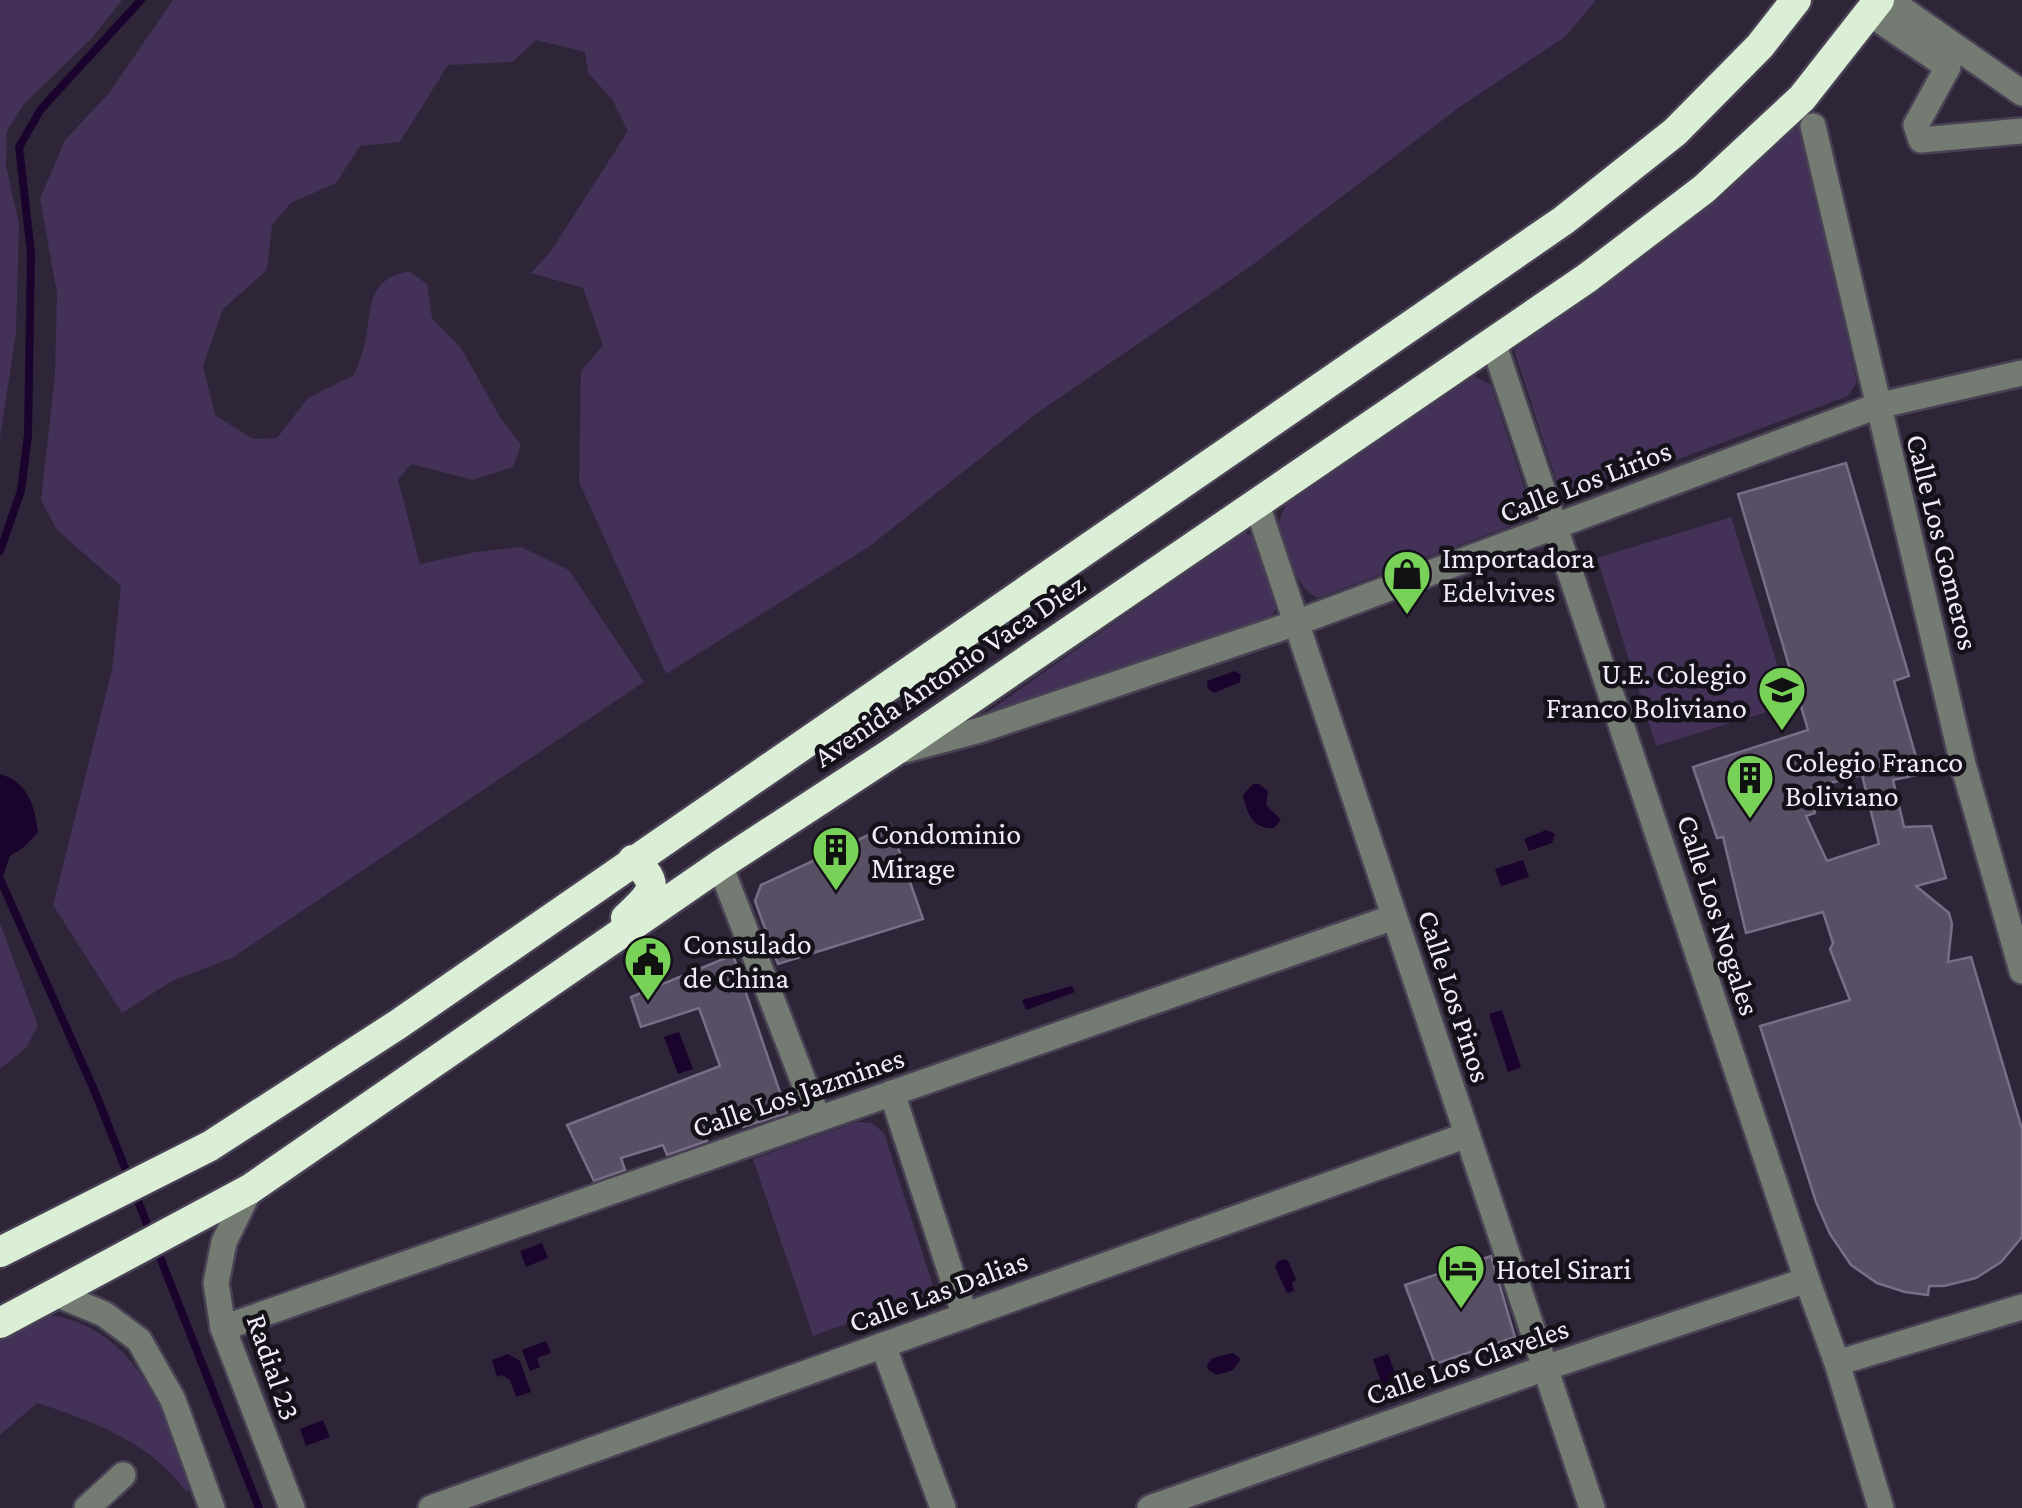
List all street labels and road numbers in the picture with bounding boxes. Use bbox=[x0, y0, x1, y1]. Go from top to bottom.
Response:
street label: Calle Los Gomeros bbox=[1900, 431, 1986, 653]
street label: Calle Los Lirios bbox=[1494, 433, 1676, 529]
street label: Avenida Antonio Vaca Diez bbox=[807, 567, 1091, 773]
street label: Calle Los Nogales bbox=[1670, 811, 1767, 1020]
street label: Calle Los Pinos bbox=[1412, 906, 1498, 1086]
street label: Calle Los Jazmines bbox=[688, 1040, 908, 1144]
street label: Calle Las Dalias bbox=[844, 1243, 1032, 1339]
street label: Radial 23 bbox=[241, 1310, 307, 1424]
street label: Calle Los Claveles bbox=[1361, 1311, 1573, 1411]

